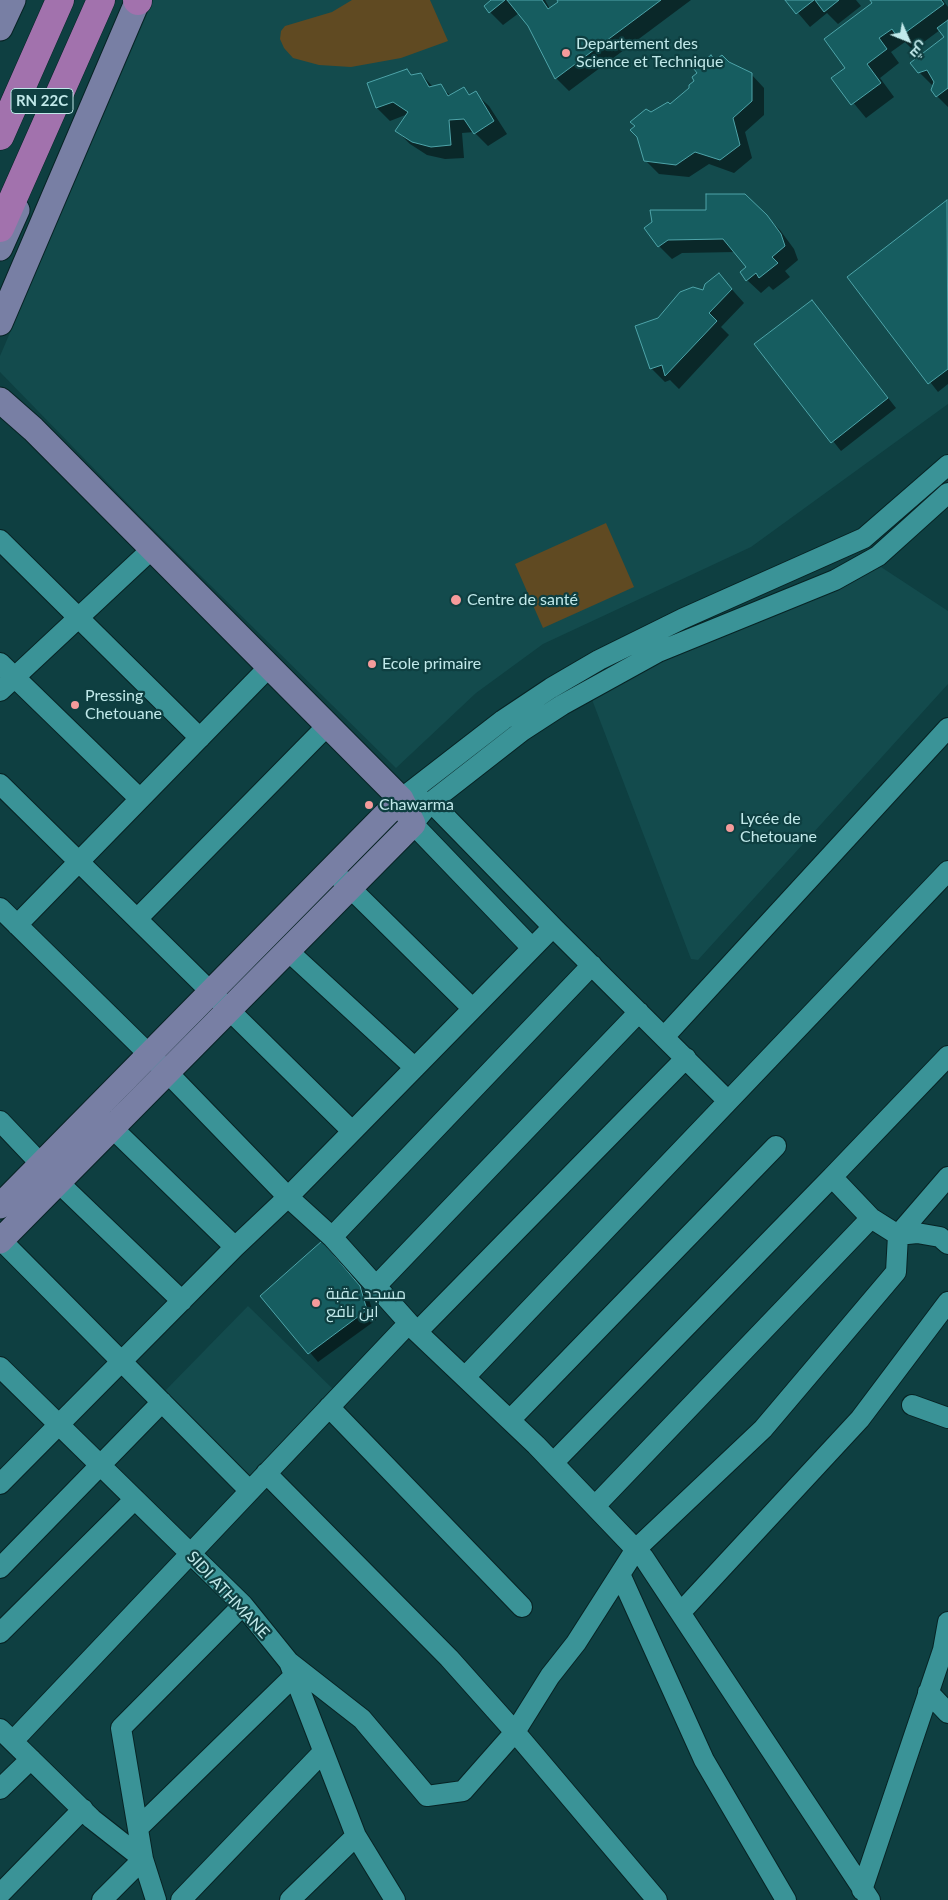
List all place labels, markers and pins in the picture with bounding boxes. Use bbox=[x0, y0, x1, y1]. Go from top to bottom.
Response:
place label: Departement des Science et Technique bbox=[576, 34, 723, 72]
marker: Departement des Science et Technique bbox=[560, 47, 572, 59]
place label: Centre de santé bbox=[467, 590, 578, 610]
marker: Centre de santé bbox=[449, 593, 463, 607]
place label: Ecole primaire bbox=[382, 654, 481, 674]
marker: Ecole primaire bbox=[366, 658, 378, 670]
place label: Pressing Chetouane bbox=[85, 686, 162, 724]
marker: Pressing Chetouane bbox=[69, 699, 81, 711]
place label: Chawarma bbox=[379, 795, 454, 815]
marker: Chawarma bbox=[363, 799, 375, 811]
place label: Lycée de Chetouane bbox=[740, 809, 817, 847]
marker: Lycée de Chetouane bbox=[724, 822, 736, 834]
place label: مسجد عقبة ابن نافع bbox=[326, 1284, 406, 1322]
marker: مسجد عقبة ابن نافع bbox=[310, 1297, 322, 1309]

